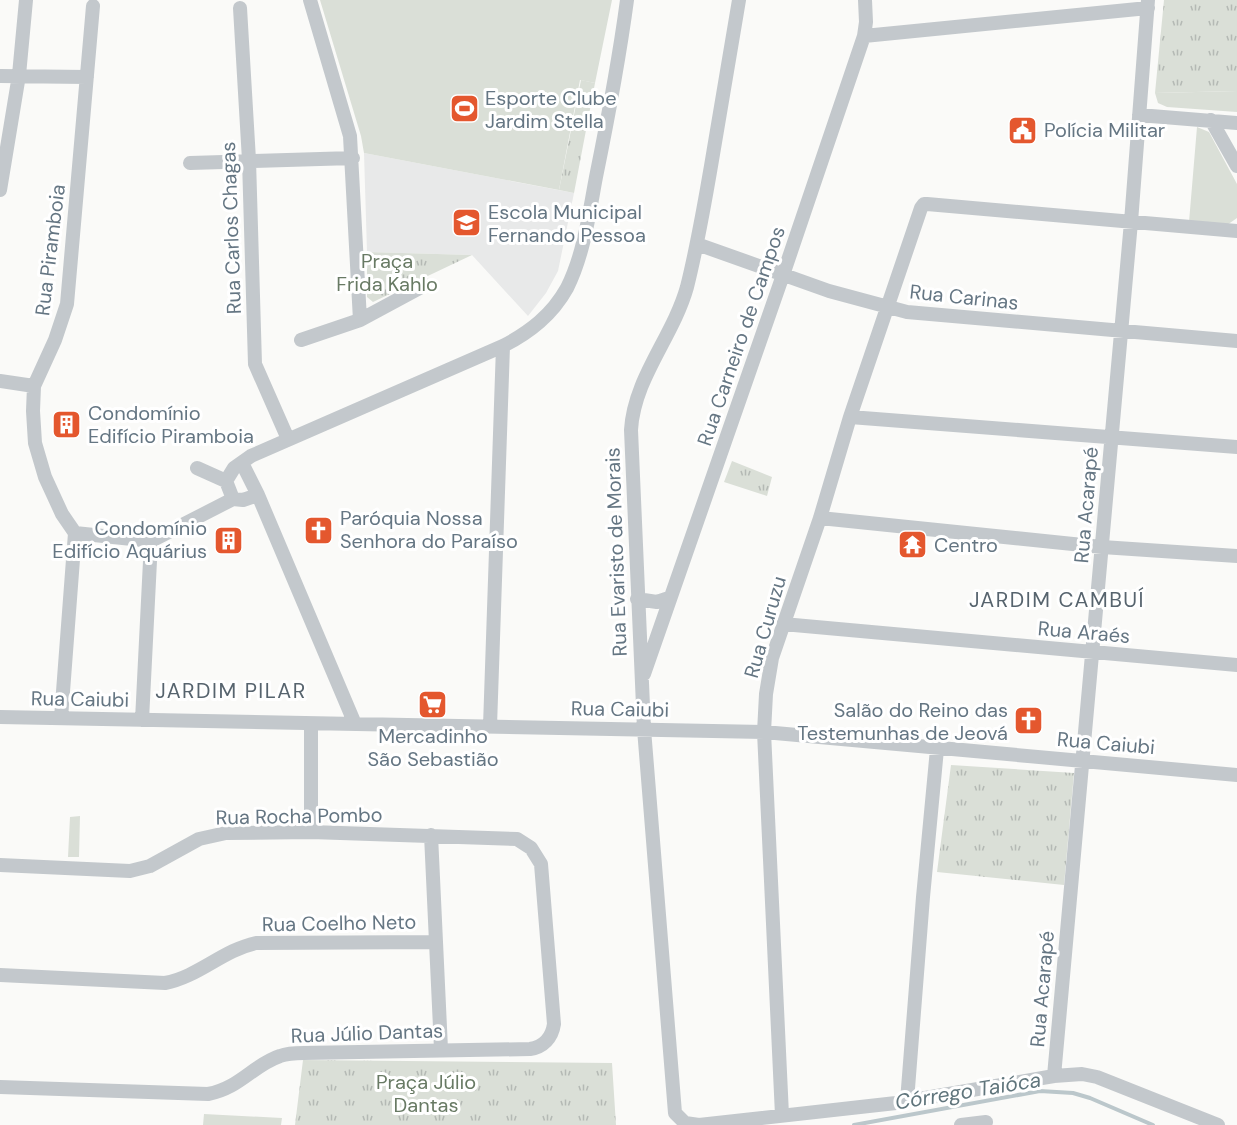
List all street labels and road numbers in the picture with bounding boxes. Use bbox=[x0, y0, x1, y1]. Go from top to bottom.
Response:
street label: Rua Carlos Chagas bbox=[215, 141, 247, 315]
street label: Rua Piramboia bbox=[29, 183, 71, 317]
street label: Rua Carneiro de Campos bbox=[691, 223, 791, 449]
street label: Rua Carinas bbox=[908, 278, 1020, 316]
street label: Rua Acarapé bbox=[1068, 446, 1104, 564]
street label: Rua Evaristo de Morais bbox=[599, 447, 633, 657]
street label: Rua Curuzu bbox=[738, 573, 792, 681]
street label: Rua Araés bbox=[1037, 615, 1131, 649]
street label: Rua Caiubi bbox=[31, 685, 129, 713]
street label: Rua Caiubi bbox=[571, 695, 669, 723]
street label: Rua Caiubi bbox=[1056, 726, 1156, 760]
street label: Rua Rocha Pombo bbox=[215, 802, 383, 830]
street label: Rua Coelho Neto bbox=[262, 909, 416, 937]
street label: Rua Acarapé bbox=[1024, 930, 1060, 1048]
street label: Rua Júlio Dantas bbox=[290, 1017, 444, 1049]

